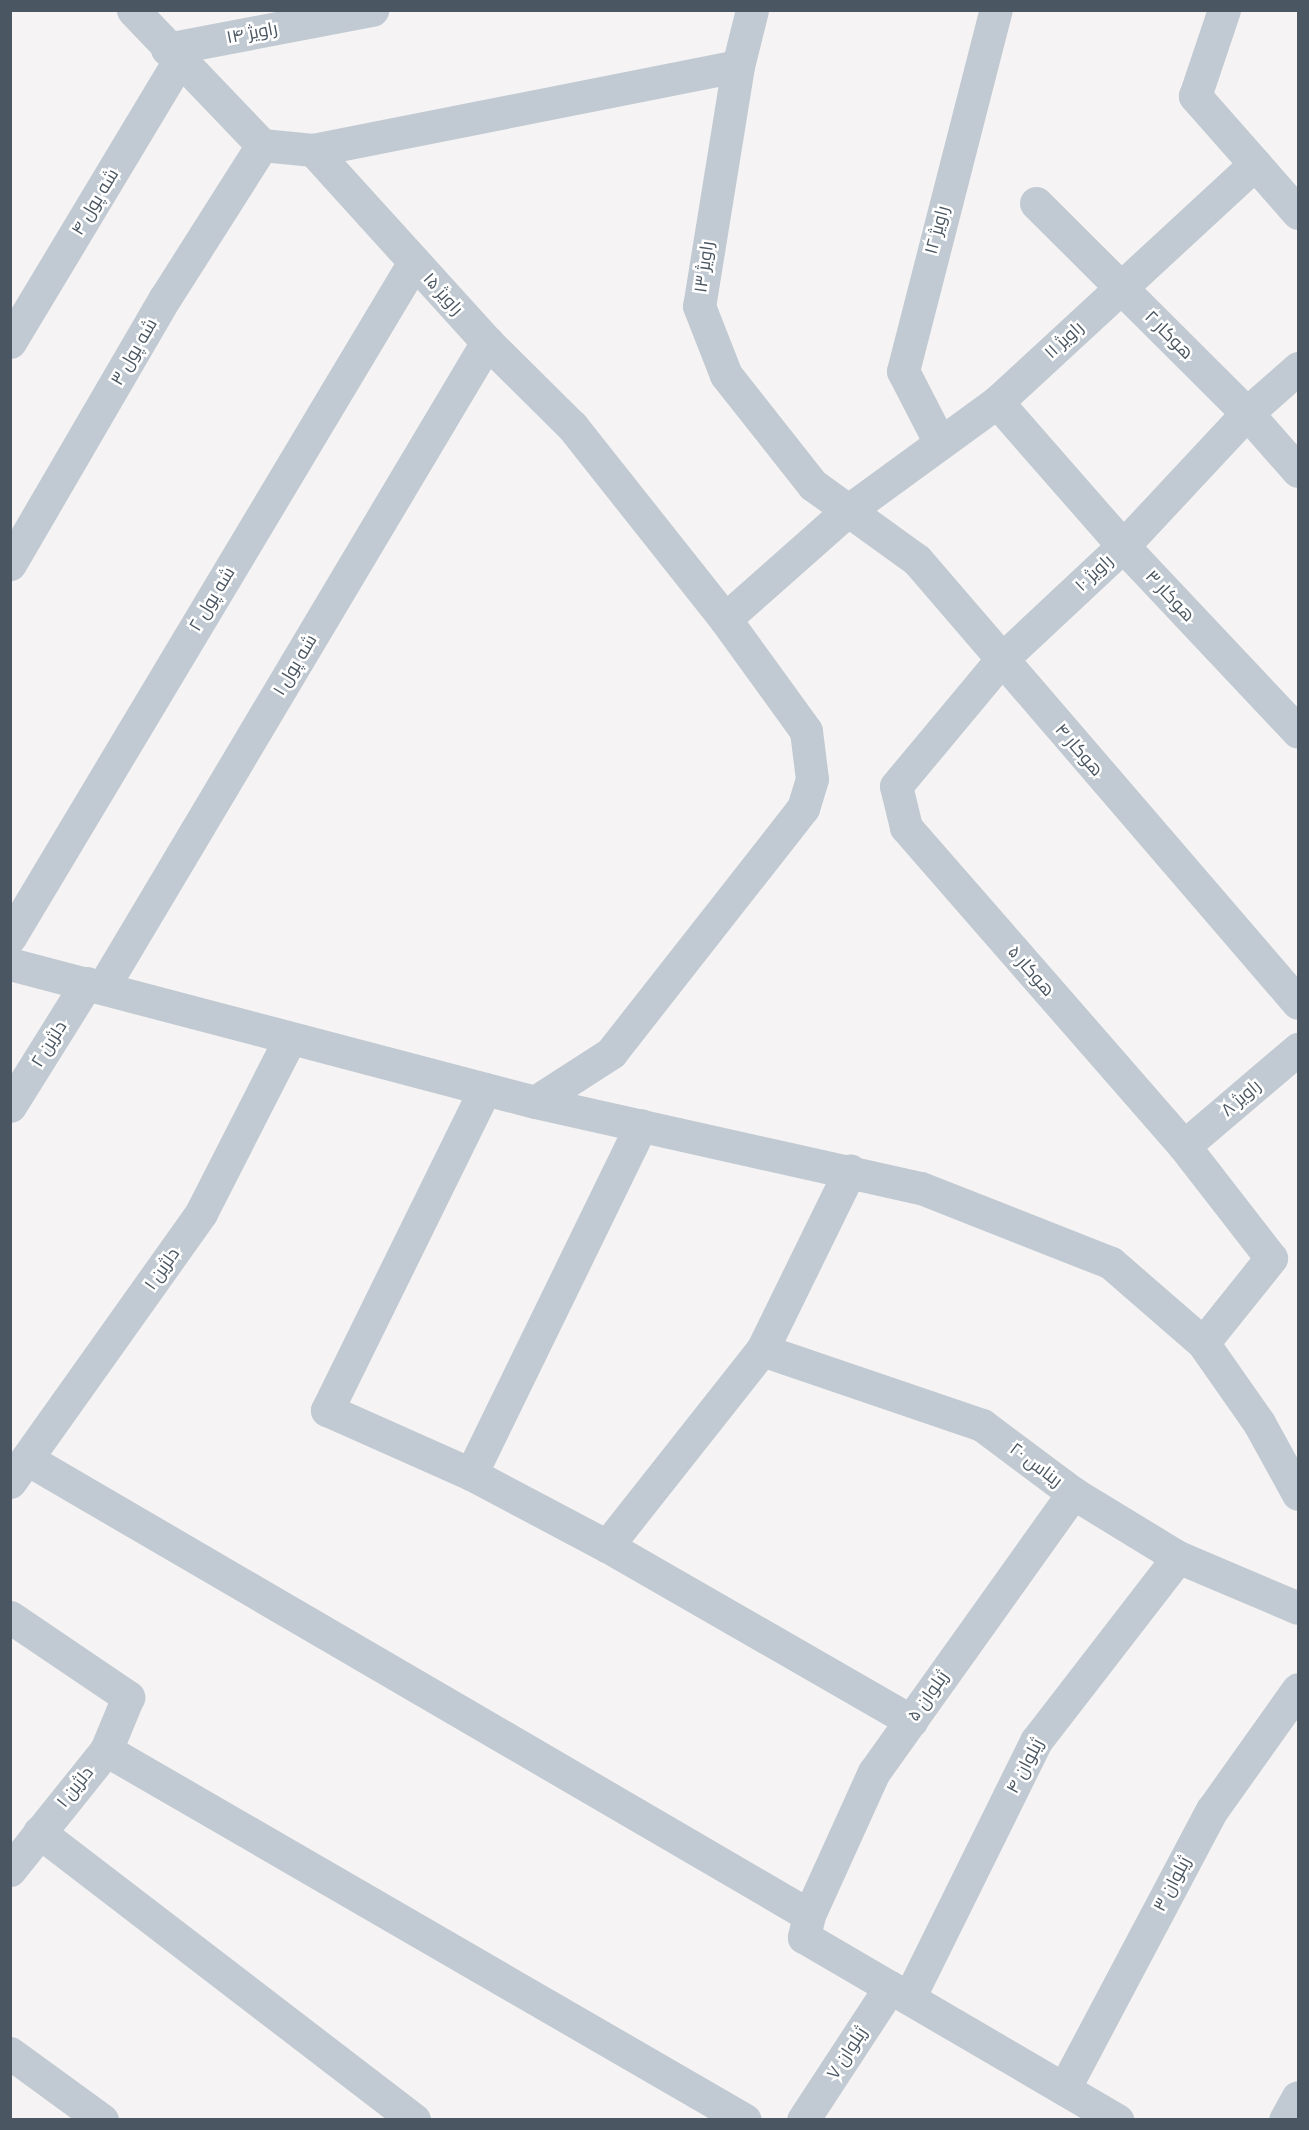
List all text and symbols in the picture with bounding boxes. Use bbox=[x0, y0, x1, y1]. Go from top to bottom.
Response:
street label: راویژ ۱۴ bbox=[225, 17, 279, 49]
street label: شه پول ۴ bbox=[67, 165, 123, 239]
street label: راویژ ۱۲ bbox=[920, 203, 954, 257]
street label: راویژ ۱۳ bbox=[690, 240, 718, 294]
street label: راویژ ۱۵ bbox=[418, 268, 468, 320]
street label: هوکار ۲ bbox=[1140, 306, 1198, 364]
street label: شه پول ۳ bbox=[106, 315, 162, 389]
street label: راویژ ۱۱ bbox=[1040, 317, 1088, 363]
street label: راویژ ۱۰ bbox=[1070, 550, 1118, 596]
street label: شه پول ۲ bbox=[184, 563, 240, 635]
street label: هوکار ۳ bbox=[1141, 566, 1199, 626]
street label: شه پول ۱ bbox=[268, 631, 322, 699]
street label: هوکار ۴ bbox=[1050, 719, 1108, 781]
street label: هوکار ۵ bbox=[1003, 941, 1059, 1001]
street label: دلژین ۲ bbox=[26, 1017, 72, 1071]
street label: راویژ ۸ bbox=[1217, 1075, 1265, 1121]
street label: دلژین ۱ bbox=[140, 1244, 184, 1294]
street label: ریناس ۲۰ bbox=[1005, 1438, 1067, 1492]
street label: ژیلوان ۵ bbox=[903, 1667, 953, 1725]
street label: ژیلوان ۴ bbox=[1002, 1735, 1048, 1797]
street label: دلژین ۱ bbox=[52, 1762, 98, 1812]
street label: ژیلوان ۳ bbox=[1149, 1853, 1195, 1915]
street label: ژیلوان ۷ bbox=[822, 2023, 872, 2083]

